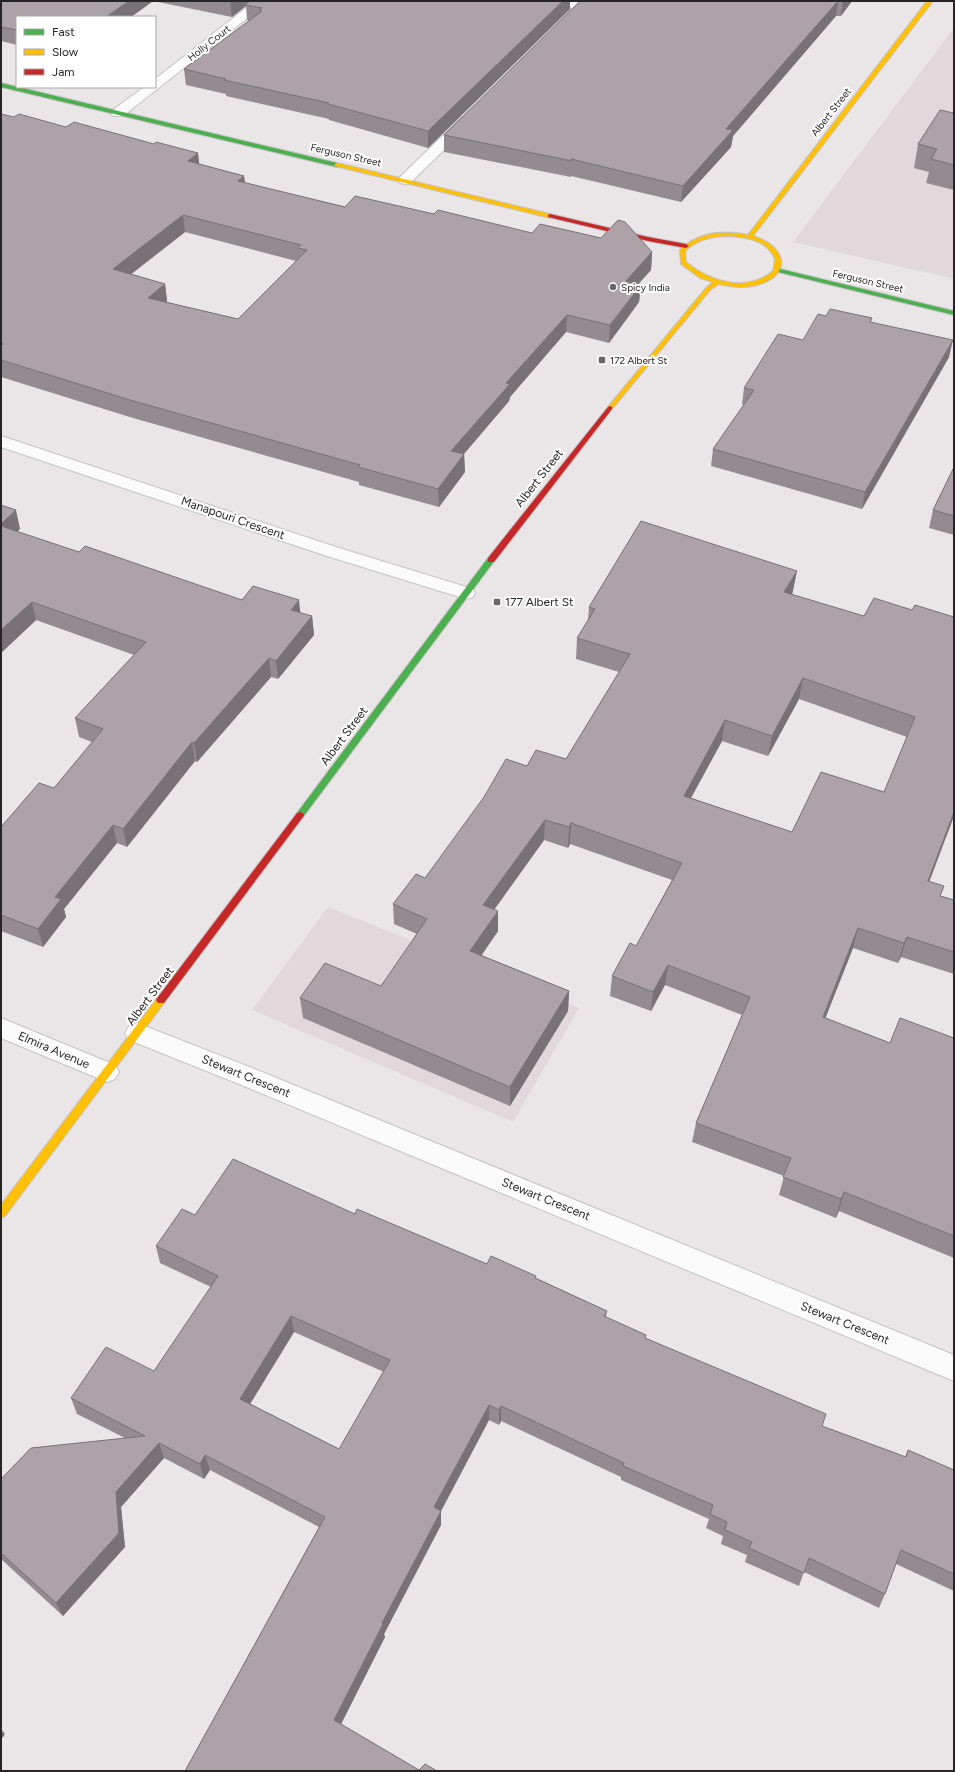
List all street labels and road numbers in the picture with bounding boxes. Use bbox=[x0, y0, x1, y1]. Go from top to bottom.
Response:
street label: Holly Court bbox=[185, 22, 233, 64]
street label: Albert Street bbox=[808, 85, 854, 139]
street label: Ferguson Street bbox=[309, 141, 383, 170]
street label: Ferguson Street bbox=[831, 267, 905, 296]
street label: Albert Street bbox=[512, 446, 566, 510]
street label: Manapouri Crescent bbox=[179, 494, 287, 542]
street label: Albert Street bbox=[317, 704, 371, 768]
street label: Albert Street bbox=[123, 964, 177, 1028]
street label: Elmira Avenue bbox=[16, 1029, 92, 1072]
street label: Stewart Crescent bbox=[200, 1052, 293, 1100]
street label: Stewart Crescent bbox=[500, 1175, 593, 1223]
street label: Stewart Crescent bbox=[799, 1299, 892, 1347]

